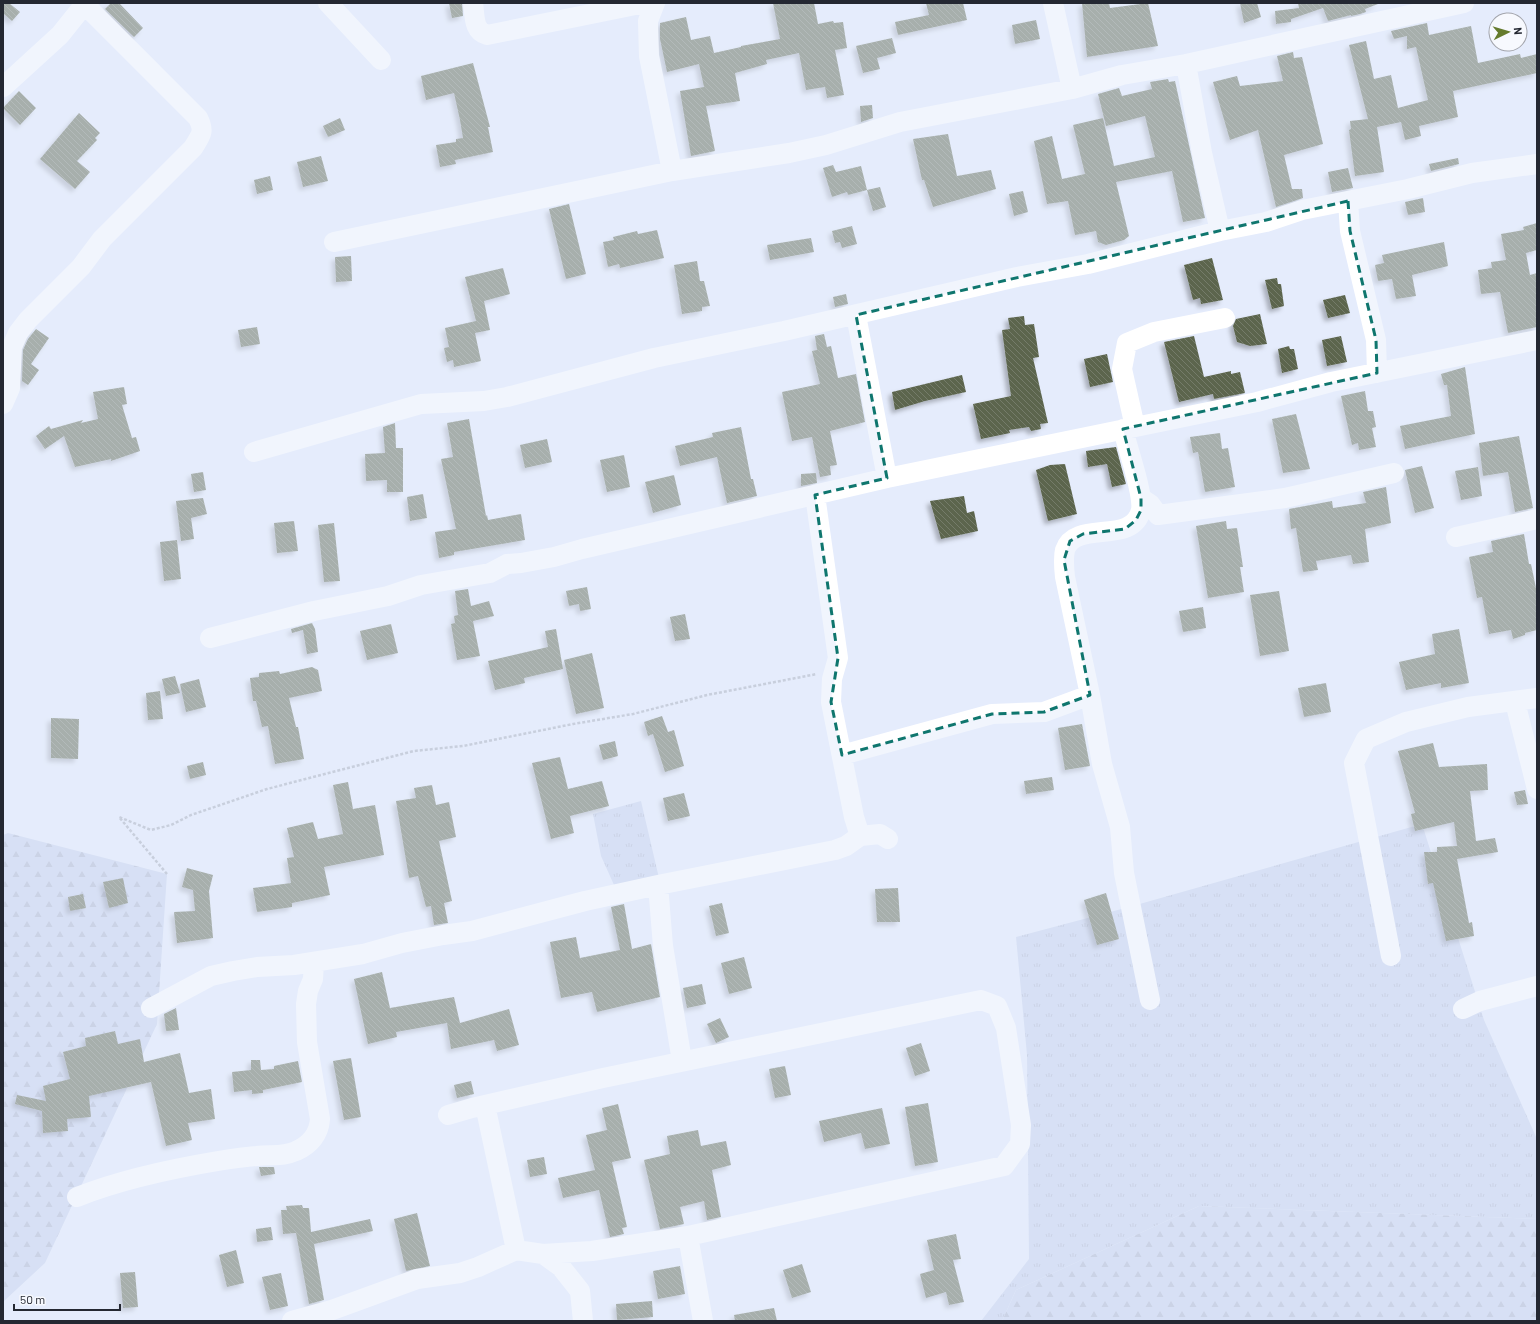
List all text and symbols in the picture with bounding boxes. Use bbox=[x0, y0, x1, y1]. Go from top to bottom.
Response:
north arrow bbox=[1488, 12, 1528, 52]
text: N bbox=[1512, 27, 1525, 35]
scale bar bbox=[14, 1286, 120, 1312]
text: 50 m bbox=[20, 1292, 45, 1306]

